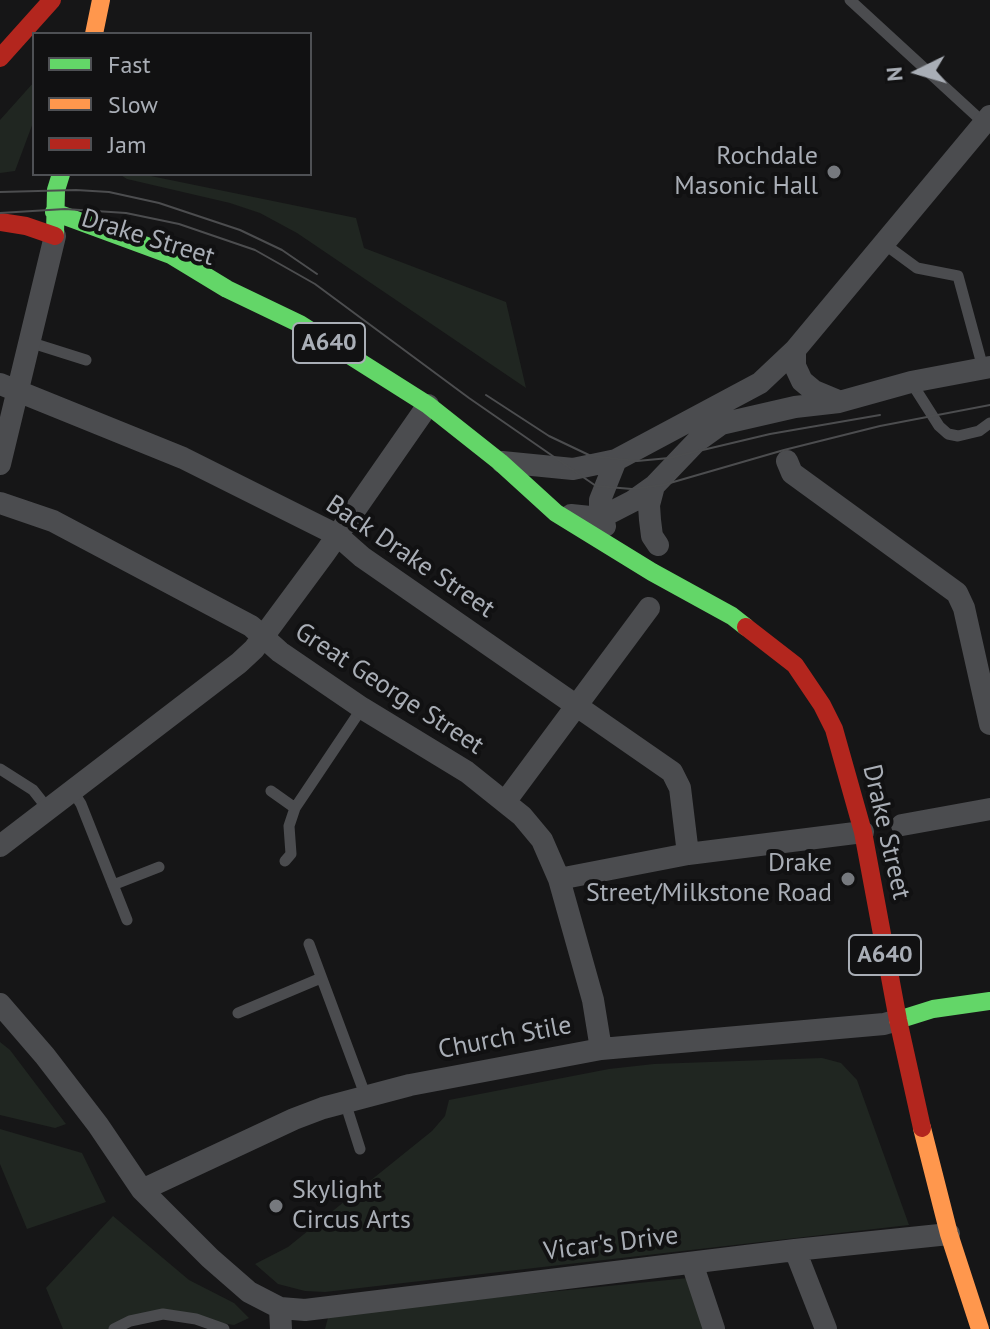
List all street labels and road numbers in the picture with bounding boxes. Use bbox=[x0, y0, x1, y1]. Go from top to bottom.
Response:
street label: Drake Street bbox=[78, 203, 218, 273]
road number: A640 bbox=[293, 323, 365, 363]
street label: Back Drake Street bbox=[320, 489, 500, 625]
street label: Great George Street bbox=[289, 616, 489, 762]
street label: Drake Street bbox=[855, 762, 917, 902]
road number: A640 bbox=[849, 935, 921, 975]
street label: Church Stile bbox=[436, 1010, 574, 1066]
street label: Vicar's Drive bbox=[542, 1220, 680, 1268]

